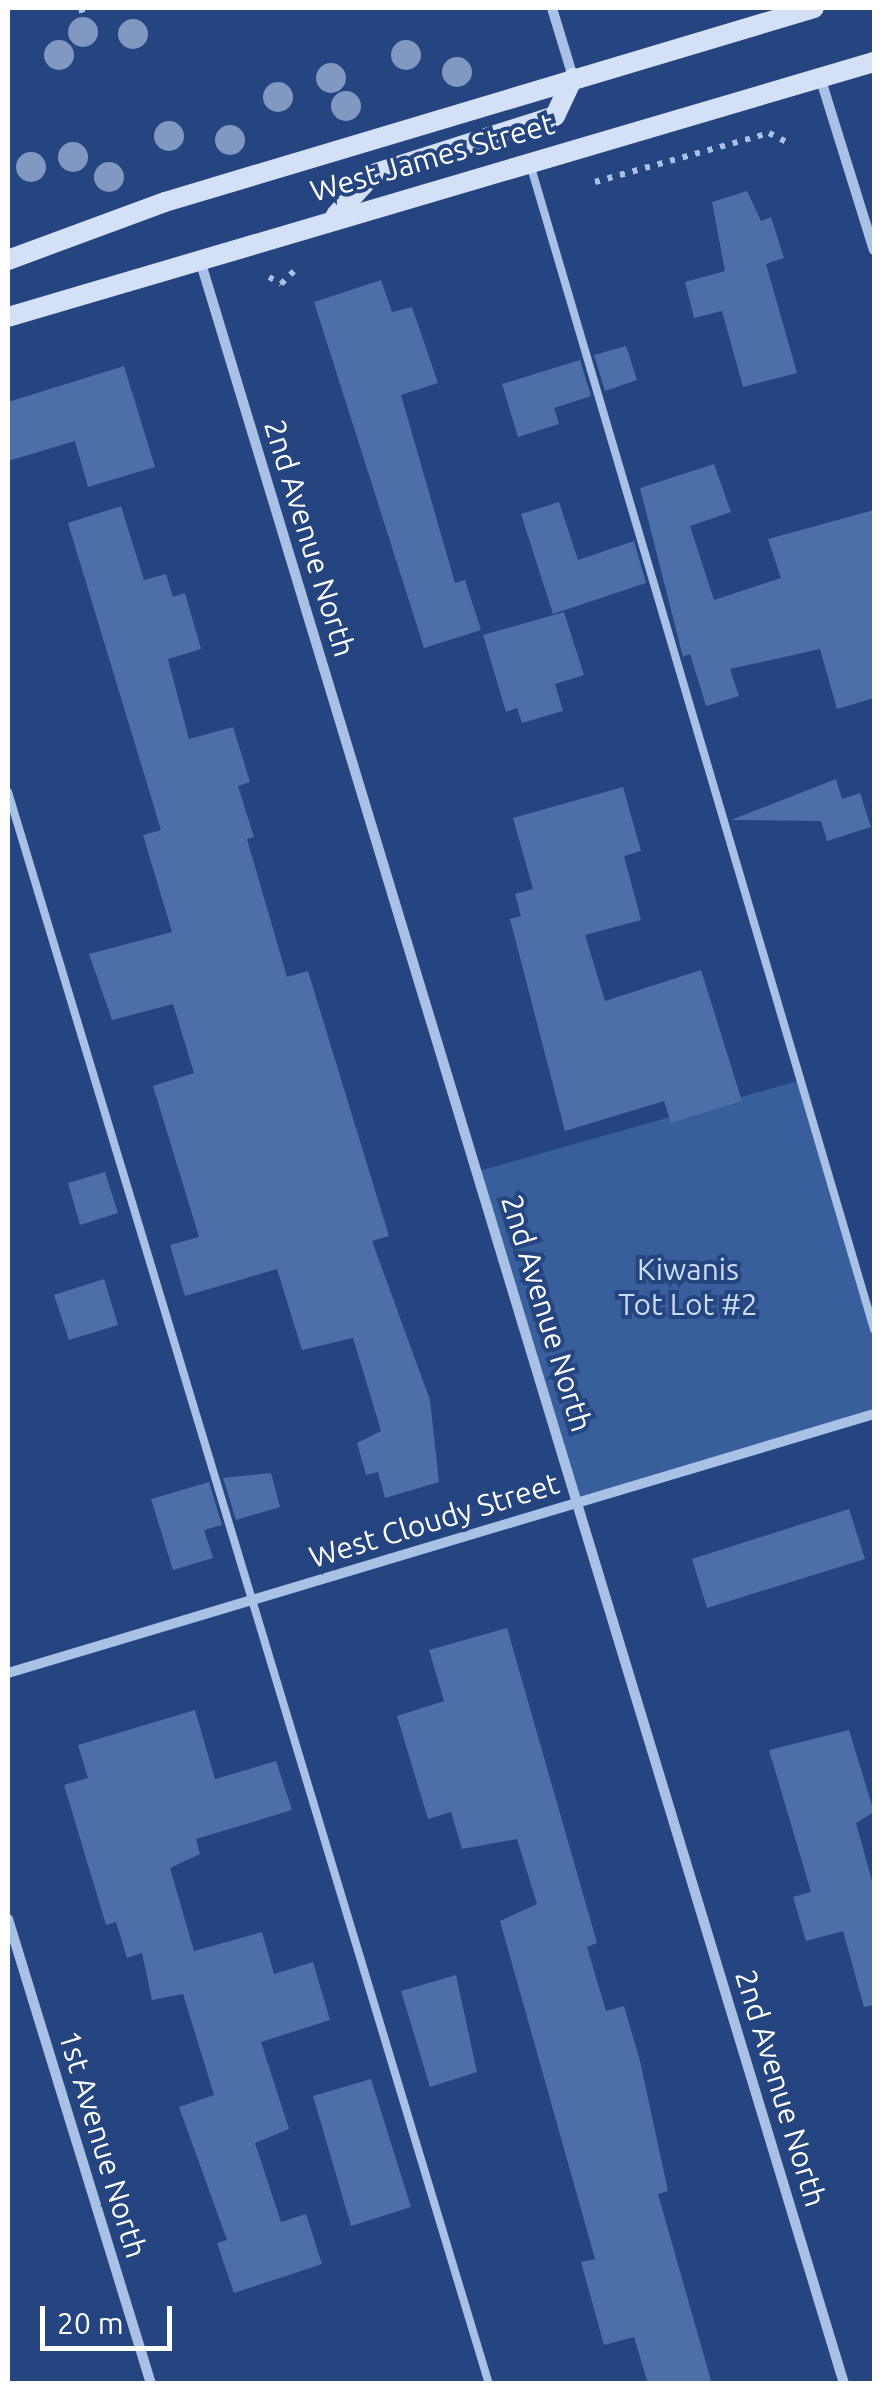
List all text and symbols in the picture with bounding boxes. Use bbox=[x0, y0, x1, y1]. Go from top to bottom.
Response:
street label: West James Street bbox=[306, 105, 558, 209]
street label: 2nd Avenue North bbox=[257, 415, 363, 661]
street label: 2nd Avenue North bbox=[494, 1190, 600, 1436]
park label: Kiwanis Tot Lot #2 bbox=[618, 1251, 758, 1322]
street label: West Cloudy Street bbox=[305, 1465, 563, 1575]
street label: 2nd Avenue North bbox=[728, 1965, 834, 2211]
street label: 1st Avenue North bbox=[51, 2026, 155, 2262]
scale bar bbox=[45, 2286, 178, 2348]
text: 20 m bbox=[57, 2306, 124, 2340]

